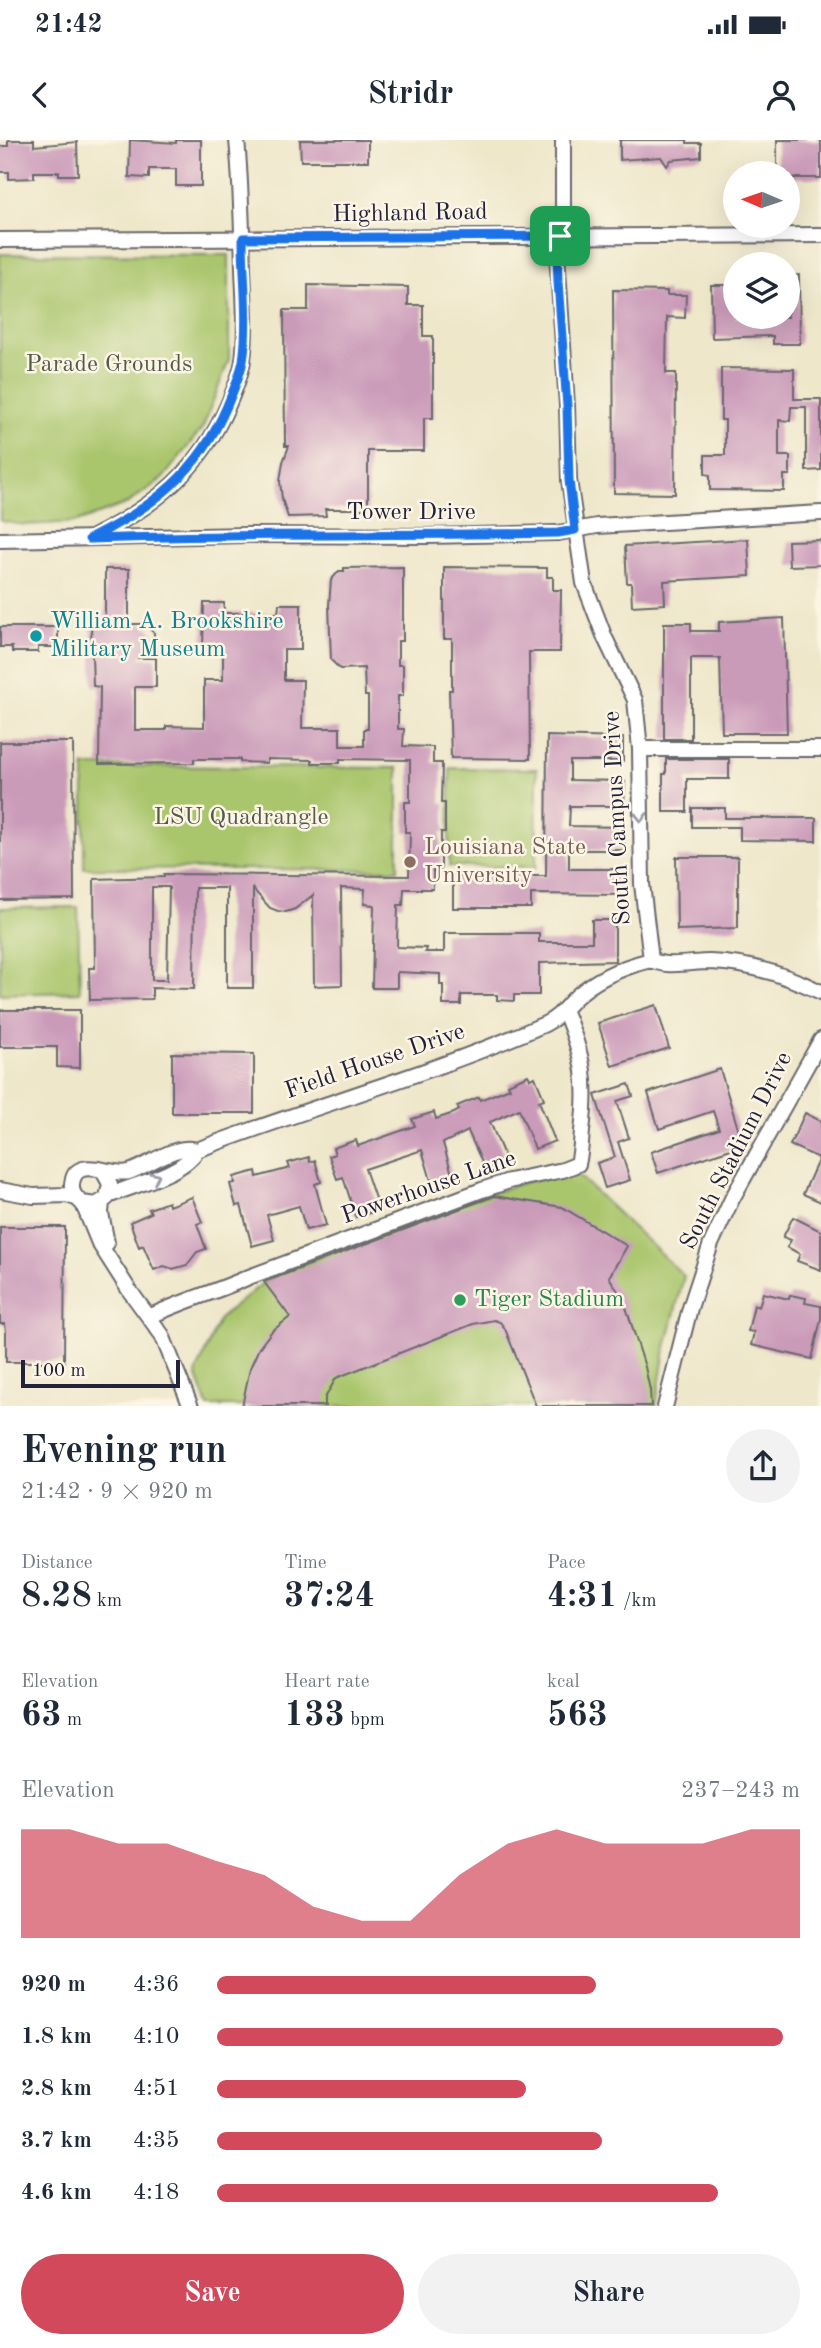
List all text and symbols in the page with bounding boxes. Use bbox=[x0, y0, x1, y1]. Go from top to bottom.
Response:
text: 21:42 bbox=[35, 12, 103, 38]
icon: back bbox=[21, 76, 59, 114]
icon: person bbox=[762, 76, 800, 114]
text: Stridr bbox=[368, 79, 453, 111]
north arrow bbox=[723, 161, 800, 238]
map controls bbox=[723, 161, 800, 329]
street label: Highland Road bbox=[332, 201, 488, 227]
pin bbox=[530, 206, 590, 266]
icon: arrive bbox=[541, 217, 579, 255]
button: layers bbox=[723, 252, 800, 329]
park label: Parade Grounds bbox=[26, 353, 192, 377]
street label: Tower Drive bbox=[346, 501, 476, 525]
place label: William A. Brookshire Military Museum bbox=[50, 610, 283, 662]
marker: William A. Brookshire Military Museum bbox=[28, 628, 44, 644]
street label: South Campus Drive bbox=[600, 710, 636, 926]
park label: LSU Quadrangle bbox=[154, 806, 328, 830]
one-way arrow bbox=[634, 812, 649, 823]
place label: Louisiana State University bbox=[424, 836, 586, 888]
marker: Louisiana State University bbox=[402, 854, 418, 870]
street label: Field House Drive bbox=[282, 1020, 468, 1104]
street label: South Stadium Drive bbox=[677, 1048, 797, 1254]
street label: Powerhouse Lane bbox=[339, 1147, 519, 1229]
one-way arrow bbox=[148, 1171, 160, 1185]
place label: Tiger Stadium bbox=[474, 1288, 624, 1312]
marker: Tiger Stadium bbox=[452, 1292, 468, 1308]
scale bar bbox=[21, 1358, 180, 1389]
text: 100 m bbox=[32, 1362, 85, 1381]
button: share bbox=[726, 1429, 800, 1503]
text: Evening run bbox=[21, 1433, 227, 1471]
text: 21:42 · 9 × 920 m bbox=[21, 1480, 213, 1503]
text: Distance bbox=[21, 1554, 93, 1573]
text: Time bbox=[284, 1554, 327, 1573]
text: Pace bbox=[547, 1554, 586, 1573]
text: 8.28 bbox=[21, 1579, 92, 1614]
text: 37:24 bbox=[284, 1579, 375, 1614]
text: 4:31 bbox=[547, 1579, 618, 1614]
text: km bbox=[92, 1592, 122, 1611]
text: /km bbox=[618, 1592, 657, 1611]
text: Elevation bbox=[21, 1673, 98, 1692]
text: Heart rate bbox=[284, 1673, 369, 1692]
text: kcal bbox=[547, 1673, 580, 1692]
text: 63 bbox=[21, 1698, 62, 1733]
text: 133 bbox=[284, 1698, 345, 1733]
text: 563 bbox=[547, 1698, 608, 1733]
text: m bbox=[62, 1711, 82, 1730]
text: bpm bbox=[345, 1711, 385, 1730]
text: Elevation bbox=[21, 1779, 115, 1802]
text: 237–243 m bbox=[681, 1779, 800, 1802]
text: 920 m bbox=[21, 1973, 86, 1996]
text: 4:36 bbox=[133, 1973, 179, 1996]
text: 1.8 km bbox=[21, 2025, 92, 2048]
text: 4:10 bbox=[133, 2025, 179, 2048]
text: 2.8 km bbox=[21, 2077, 92, 2100]
text: 4:51 bbox=[133, 2077, 179, 2100]
text: 3.7 km bbox=[21, 2129, 92, 2152]
text: 4:35 bbox=[133, 2129, 179, 2152]
text: 4.6 km bbox=[21, 2181, 92, 2204]
text: 4:18 bbox=[133, 2181, 179, 2204]
button: Save bbox=[21, 2254, 404, 2334]
button: Share bbox=[418, 2254, 800, 2334]

